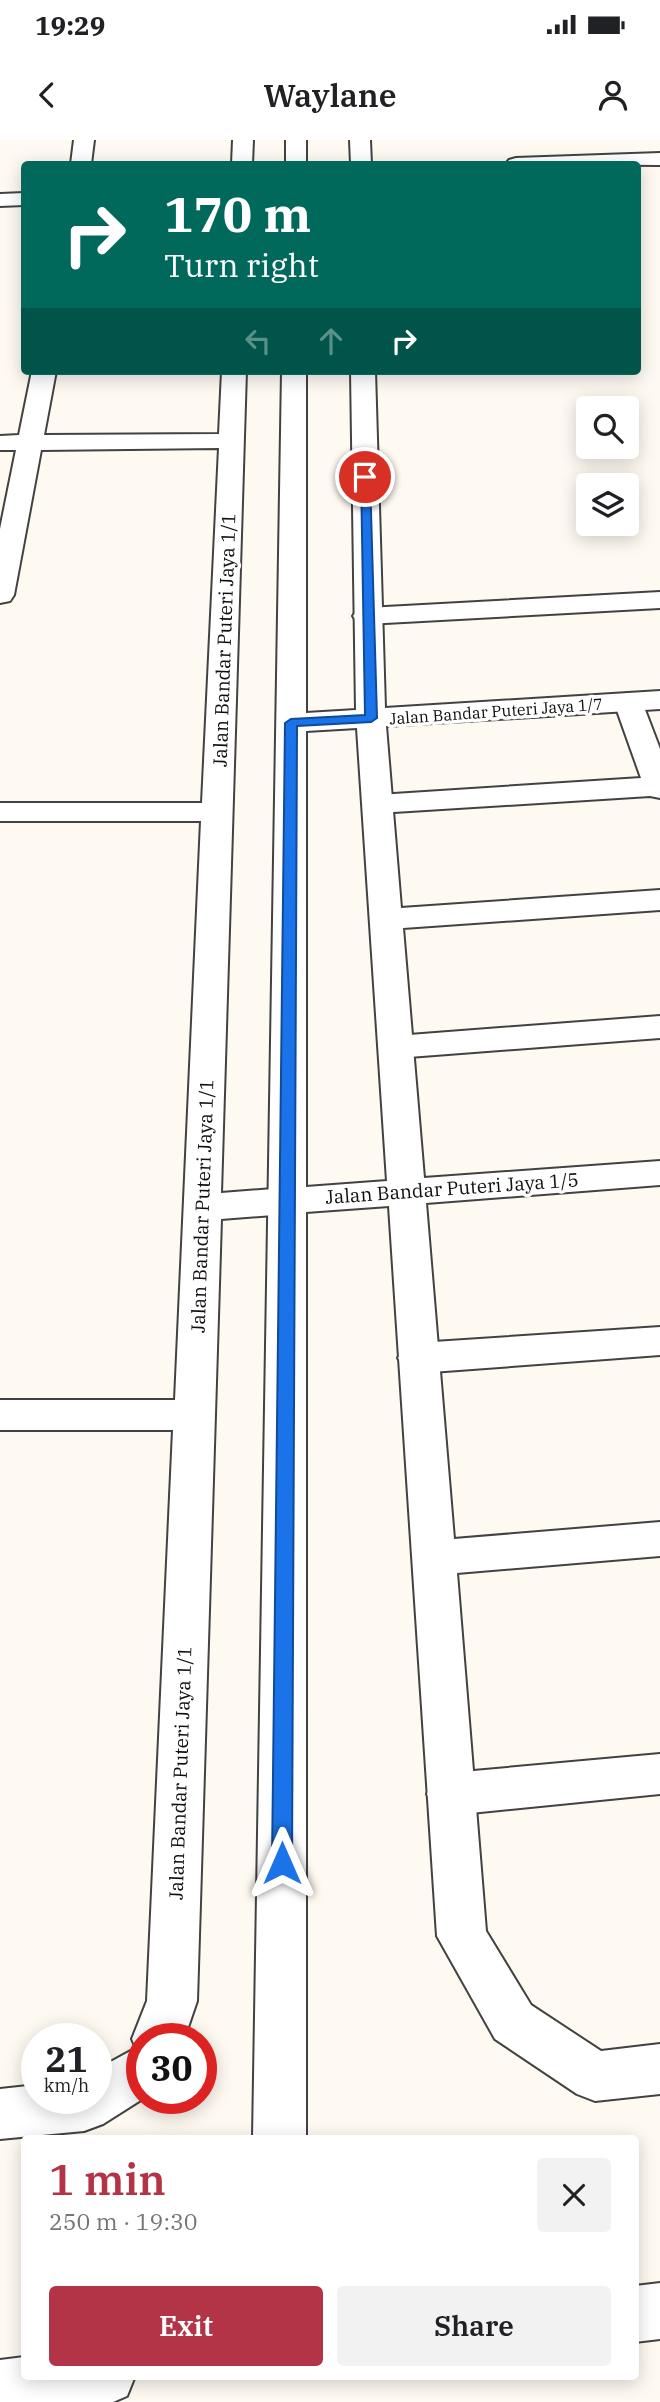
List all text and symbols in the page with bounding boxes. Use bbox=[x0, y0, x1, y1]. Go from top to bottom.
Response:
text: 19:29 bbox=[35, 8, 105, 42]
text: Waylane bbox=[263, 74, 397, 116]
icon: back bbox=[28, 76, 66, 114]
icon: person bbox=[594, 76, 632, 114]
text: 170 m bbox=[164, 182, 311, 245]
icon: right bbox=[49, 189, 140, 280]
text: Turn right bbox=[164, 244, 319, 286]
icon: left bbox=[239, 322, 277, 360]
icon: ahead bbox=[312, 322, 350, 360]
icon: right bbox=[385, 322, 423, 360]
map controls bbox=[576, 396, 639, 536]
button: search bbox=[576, 396, 639, 459]
pin bbox=[335, 447, 395, 507]
icon: arrive bbox=[346, 458, 384, 496]
button: layers bbox=[576, 473, 639, 536]
street label: Jalan Bandar Puteri Jaya 1/1 bbox=[208, 513, 240, 767]
street label: Jalan Bandar Puteri Jaya 1/7 bbox=[389, 694, 603, 728]
street label: Jalan Bandar Puteri Jaya 1/1 bbox=[186, 1079, 218, 1333]
street label: Jalan Bandar Puteri Jaya 1/5 bbox=[324, 1167, 580, 1209]
street label: Jalan Bandar Puteri Jaya 1/1 bbox=[164, 1646, 196, 1900]
position arrow bbox=[245, 1826, 319, 1900]
speed limit sign: 30 bbox=[126, 2023, 217, 2114]
text: 21 bbox=[45, 2036, 88, 2082]
text: km/h bbox=[44, 2074, 89, 2097]
text: 1 min bbox=[49, 2152, 166, 2207]
button: close bbox=[537, 2158, 611, 2232]
text: 250 m · 19:30 bbox=[49, 2206, 198, 2236]
button: Exit bbox=[49, 2286, 323, 2366]
button: Share bbox=[337, 2286, 611, 2366]

